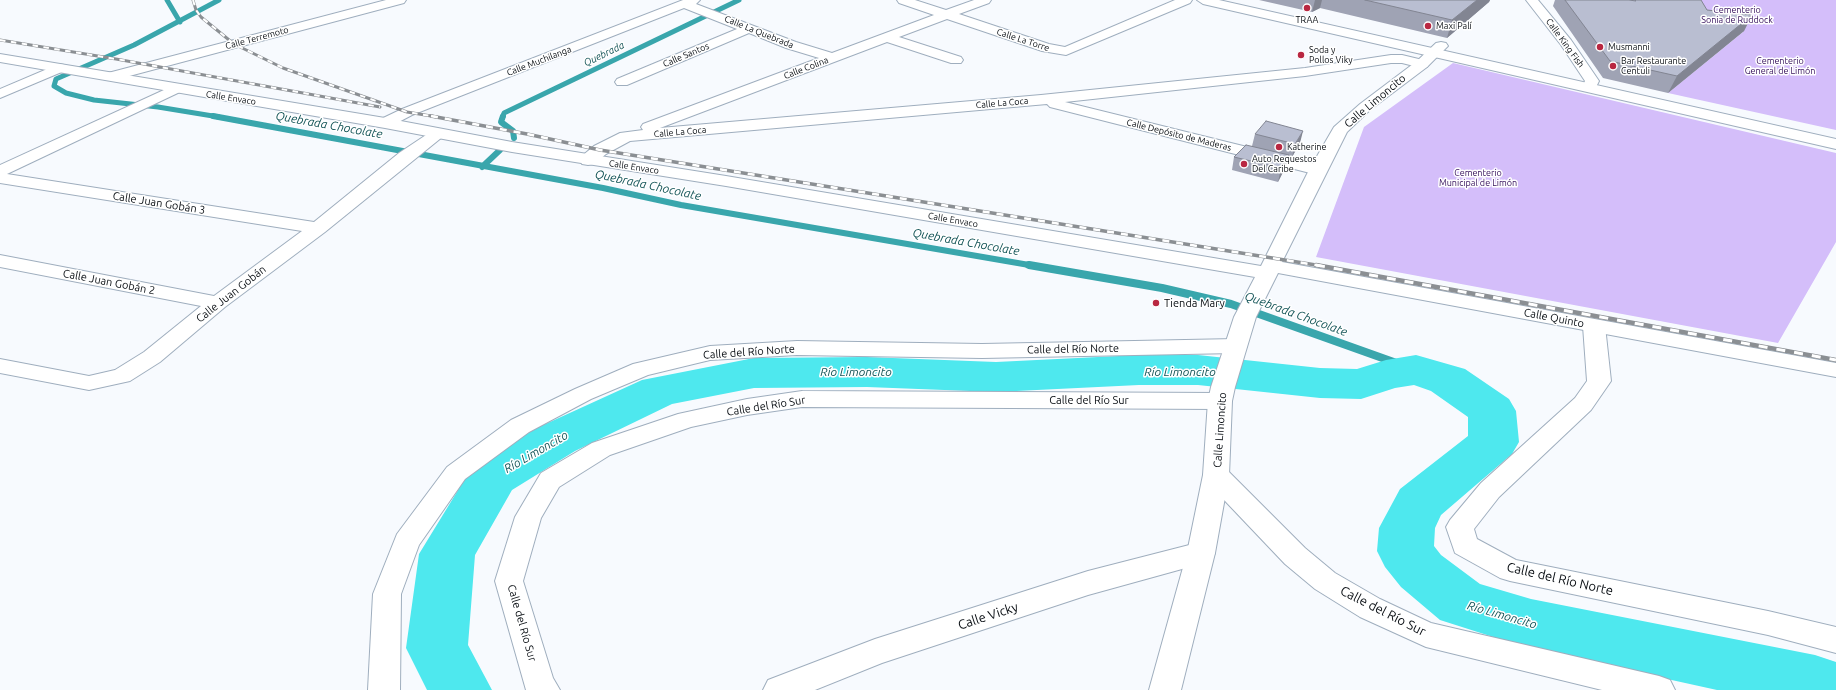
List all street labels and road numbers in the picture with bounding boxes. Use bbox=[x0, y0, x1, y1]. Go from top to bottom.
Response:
street label: Calle La Quebrada bbox=[723, 13, 795, 51]
street label: Calle King Fish bbox=[1544, 16, 1586, 70]
street label: Calle Terremoto bbox=[224, 24, 290, 52]
street label: Calle La Torre bbox=[995, 26, 1051, 54]
street label: Calle Santos bbox=[661, 40, 711, 70]
street label: Calle Muchilanga bbox=[505, 44, 573, 78]
street label: Calle Colina bbox=[782, 55, 830, 81]
street label: Calle Limoncito bbox=[1342, 72, 1408, 130]
street label: Calle Envaco bbox=[205, 89, 257, 107]
street label: Calle La Coca bbox=[975, 95, 1029, 111]
street label: Calle Depósito de Maderas bbox=[1125, 117, 1233, 153]
street label: Calle La Coca bbox=[653, 124, 707, 140]
street label: Calle Envaco bbox=[608, 158, 660, 176]
street label: Calle Juan Gobán 3 bbox=[112, 189, 206, 217]
street label: Calle Envaco bbox=[927, 210, 979, 230]
street label: Calle Juan Gobán bbox=[193, 263, 269, 325]
street label: Calle Juan Gobán 2 bbox=[62, 267, 156, 297]
street label: Calle Quinto bbox=[1523, 306, 1585, 330]
street label: Calle del Río Norte bbox=[703, 342, 795, 362]
street label: Calle del Río Norte bbox=[1027, 342, 1119, 356]
street label: Calle Limoncito bbox=[1211, 392, 1229, 468]
street label: Calle del Río Sur bbox=[726, 393, 806, 419]
street label: Calle del Río Sur bbox=[1049, 393, 1129, 407]
street label: Calle del Río Norte bbox=[1505, 559, 1615, 599]
street label: Calle del Río Sur bbox=[505, 583, 539, 663]
street label: Calle del Río Sur bbox=[1338, 583, 1428, 639]
street label: Calle Vicky bbox=[956, 599, 1020, 633]

